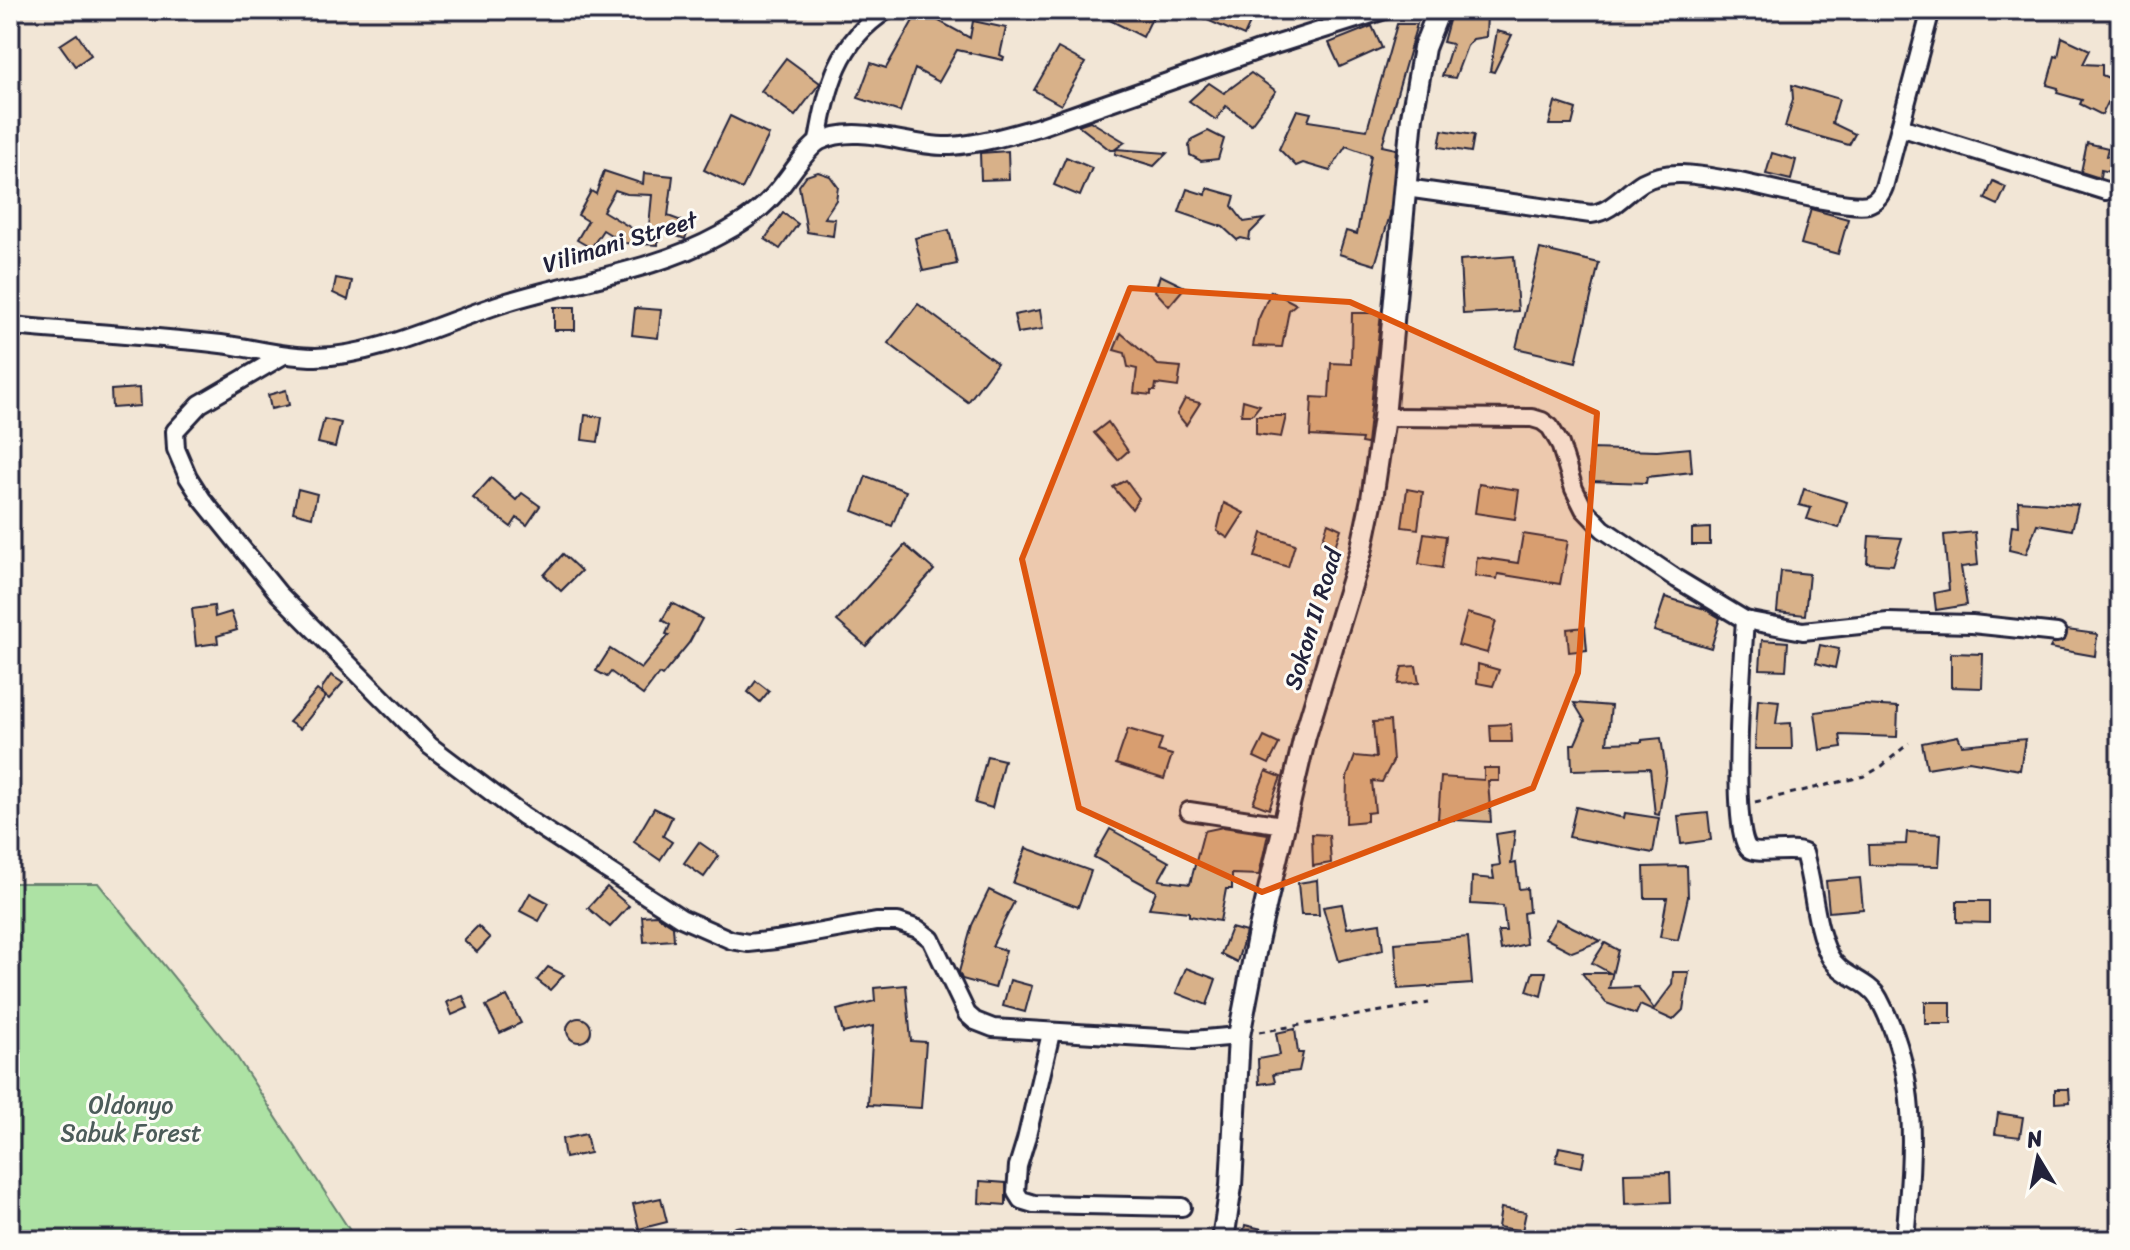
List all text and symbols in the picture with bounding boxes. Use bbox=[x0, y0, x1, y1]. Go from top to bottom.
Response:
street label: Vilimani Street bbox=[537, 198, 704, 285]
street label: Sokon II Road bbox=[1272, 541, 1355, 695]
park label: Oldonyo Sabuk Forest bbox=[61, 1084, 201, 1154]
north arrow bbox=[1998, 1118, 2078, 1198]
text: N bbox=[2023, 1118, 2046, 1159]

